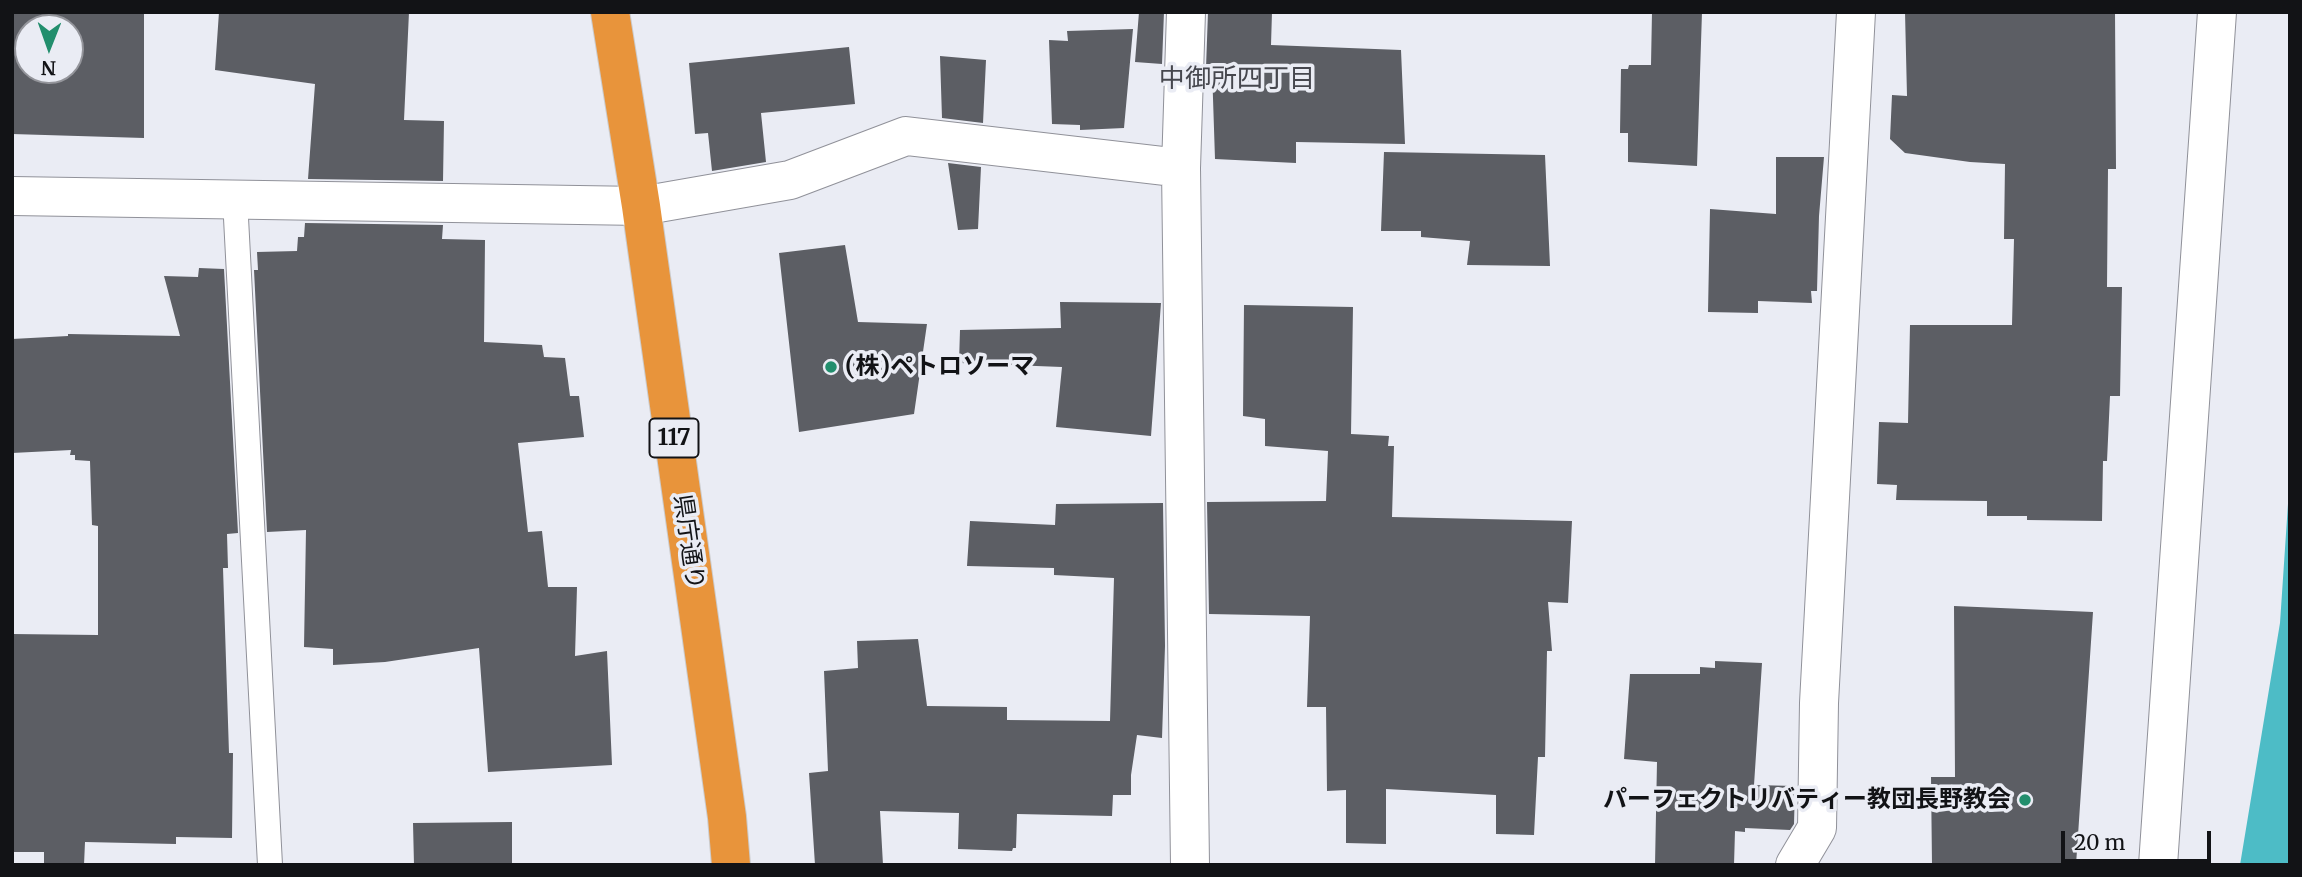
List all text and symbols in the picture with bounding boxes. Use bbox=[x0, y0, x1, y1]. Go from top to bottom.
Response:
north arrow bbox=[14, 14, 84, 84]
text: N bbox=[41, 56, 56, 80]
district label: 中御所四丁目 bbox=[1159, 64, 1315, 96]
place label: (株)ペトロソーマ bbox=[845, 353, 1034, 381]
marker: (株)ペトロソーマ bbox=[823, 359, 839, 375]
road number: 117 bbox=[650, 418, 698, 458]
street label: 県庁通り bbox=[667, 492, 709, 592]
place label: パーフェクトリバティー教団長野教会 bbox=[1603, 786, 2011, 814]
marker: パーフェクトリバティー教団長野教会 bbox=[2017, 792, 2033, 808]
scale bar bbox=[2064, 818, 2214, 862]
text: 20 m bbox=[2074, 829, 2125, 856]

